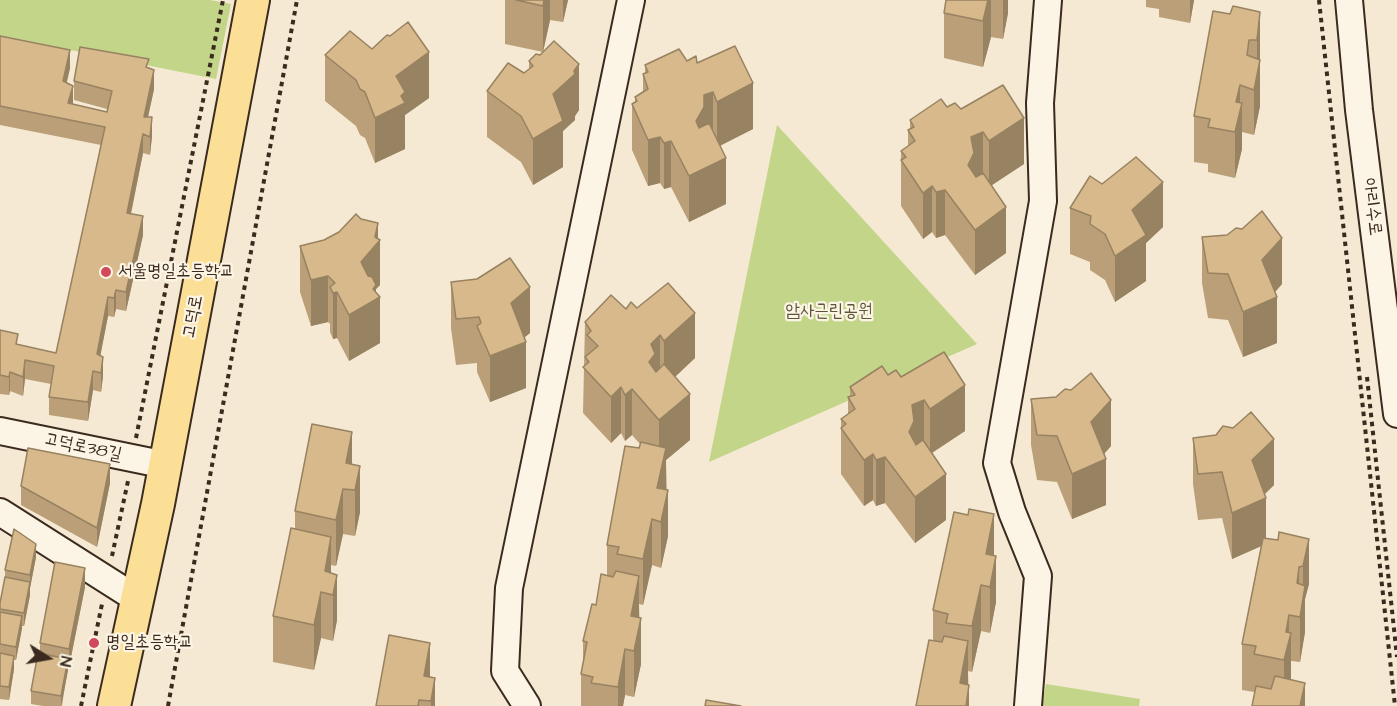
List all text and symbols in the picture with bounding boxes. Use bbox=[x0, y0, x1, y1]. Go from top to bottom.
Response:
street label: 아리수로 bbox=[1357, 177, 1385, 237]
place label: 서울명일초등학교 bbox=[118, 261, 234, 283]
marker: 서울명일초등학교 bbox=[99, 265, 113, 279]
street label: 고덕로 bbox=[179, 294, 209, 340]
park label: 암사근린공원 bbox=[786, 301, 872, 323]
street label: 고덕로38길 bbox=[42, 429, 124, 467]
north arrow bbox=[18, 628, 78, 688]
place label: 명일초등학교 bbox=[106, 632, 193, 654]
marker: 명일초등학교 bbox=[87, 636, 101, 650]
text: N bbox=[54, 654, 77, 668]

